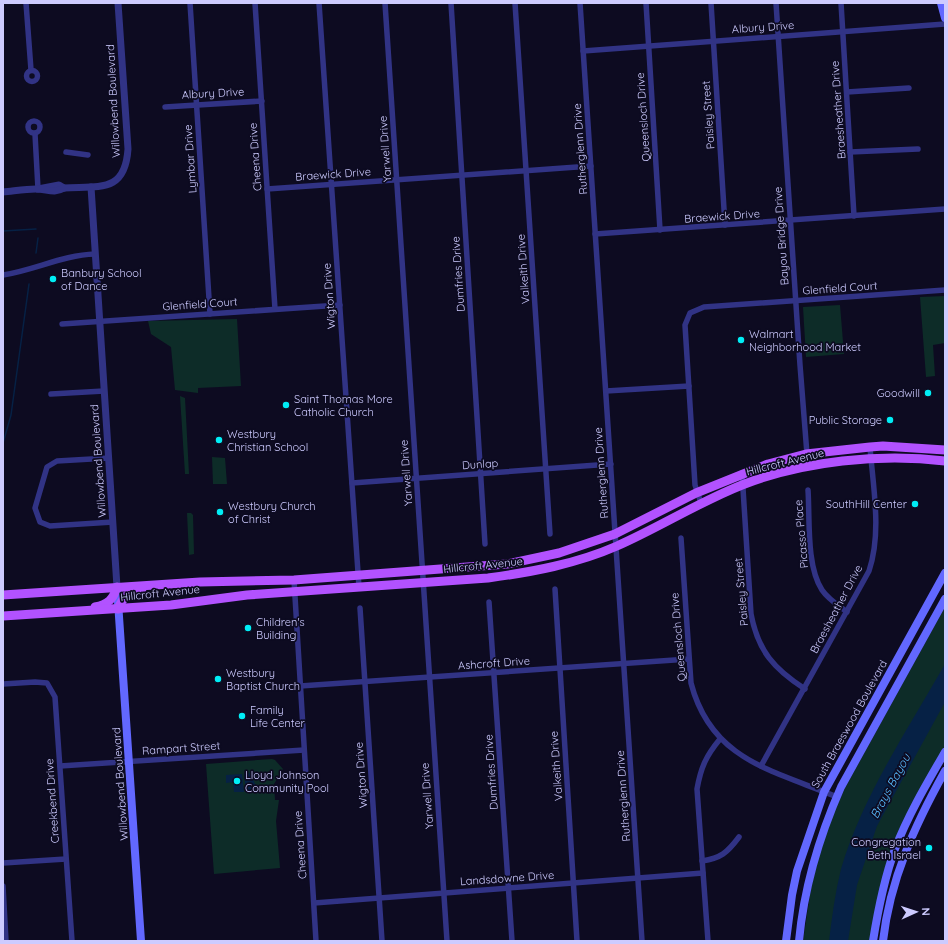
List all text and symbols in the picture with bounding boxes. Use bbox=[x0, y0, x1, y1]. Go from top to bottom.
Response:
street label: Albury Drive bbox=[731, 18, 795, 36]
street label: Willowbend Boulevard bbox=[103, 44, 123, 158]
street label: Braesheather Drive bbox=[828, 60, 848, 160]
street label: Queensloch Drive bbox=[633, 72, 653, 162]
street label: Paisley Street bbox=[699, 80, 717, 150]
street label: Albury Drive bbox=[181, 84, 245, 102]
street label: Rutherglenn Drive bbox=[570, 103, 590, 195]
street label: Yarwell Drive bbox=[376, 115, 394, 183]
street label: Cheena Drive bbox=[246, 122, 264, 192]
street label: Lymbar Drive bbox=[181, 124, 199, 194]
street label: Braewick Drive bbox=[295, 164, 371, 184]
street label: Bayou Bridge Drive bbox=[771, 186, 791, 286]
street label: Braewick Drive bbox=[684, 206, 760, 226]
street label: Valkeith Drive bbox=[514, 234, 532, 304]
street label: Dumfries Drive bbox=[448, 236, 468, 312]
street label: Wigton Drive bbox=[320, 263, 338, 329]
place label: Banbury School of Dance bbox=[61, 266, 142, 293]
marker: Banbury School of Dance bbox=[48, 274, 58, 284]
street label: Glenfield Court bbox=[802, 278, 878, 298]
street label: Glenfield Court bbox=[162, 294, 238, 314]
place label: Walmart Neighborhood Market bbox=[749, 327, 861, 354]
marker: Walmart Neighborhood Market bbox=[736, 335, 746, 345]
place label: Goodwill bbox=[877, 386, 920, 400]
marker: Goodwill bbox=[923, 388, 933, 398]
place label: Saint Thomas More Catholic Church bbox=[294, 392, 393, 419]
marker: Saint Thomas More Catholic Church bbox=[281, 400, 291, 410]
street label: Willowbend Boulevard bbox=[87, 404, 109, 518]
place label: Public Storage bbox=[809, 413, 882, 427]
marker: Public Storage bbox=[885, 415, 895, 425]
place label: Westbury Christian School bbox=[227, 427, 308, 454]
street label: Rutherglenn Drive bbox=[591, 427, 611, 519]
marker: Westbury Christian School bbox=[214, 435, 224, 445]
street label: Yarwell Drive bbox=[397, 439, 415, 507]
street label: Hillcroft Avenue bbox=[745, 446, 825, 478]
street label: Dunlap bbox=[461, 456, 499, 472]
place label: SouthHill Center bbox=[826, 497, 908, 511]
place label: Westbury Church of Christ bbox=[228, 499, 316, 526]
street label: Picasso Place bbox=[791, 499, 811, 569]
marker: SouthHill Center bbox=[910, 499, 920, 509]
marker: Westbury Church of Christ bbox=[215, 507, 225, 517]
street label: Hillcroft Avenue bbox=[443, 554, 523, 576]
street label: Paisley Street bbox=[731, 557, 751, 627]
street label: Braesheather Drive bbox=[807, 562, 865, 656]
street label: Hillcroft Avenue bbox=[120, 582, 200, 604]
street label: Queensloch Drive bbox=[667, 592, 689, 682]
place label: Children's Building bbox=[256, 615, 305, 642]
marker: Children's Building bbox=[243, 623, 253, 633]
street label: Ashcroft Drive bbox=[458, 654, 530, 672]
street label: South Braeswood Boulevard bbox=[808, 657, 890, 791]
place label: Westbury Baptist Church bbox=[226, 666, 300, 693]
marker: Westbury Baptist Church bbox=[213, 674, 223, 684]
place label: Family Life Center bbox=[250, 703, 306, 730]
marker: Family Life Center bbox=[237, 711, 247, 721]
street label: Willowbend Boulevard bbox=[109, 727, 131, 841]
street label: Valkeith Drive bbox=[547, 731, 565, 801]
street label: Dumfries Drive bbox=[481, 734, 501, 810]
street label: Rampart Street bbox=[141, 738, 221, 758]
street label: Wigton Drive bbox=[352, 742, 370, 808]
street label: Rutherglenn Drive bbox=[613, 750, 633, 842]
water label: Brays Bayou bbox=[867, 750, 914, 821]
street label: Creekbend Drive bbox=[42, 758, 62, 844]
street label: Yarwell Drive bbox=[418, 762, 436, 830]
place label: Lloyd Johnson Community Pool bbox=[245, 768, 329, 795]
marker: Lloyd Johnson Community Pool bbox=[232, 776, 242, 786]
street label: Cheena Drive bbox=[291, 810, 309, 880]
place label: Congregation Beth Israel bbox=[851, 835, 921, 862]
marker: Congregation Beth Israel bbox=[924, 843, 934, 853]
street label: Landsdowne Drive bbox=[459, 868, 555, 888]
north arrow bbox=[896, 892, 936, 932]
text: N bbox=[919, 907, 933, 916]

